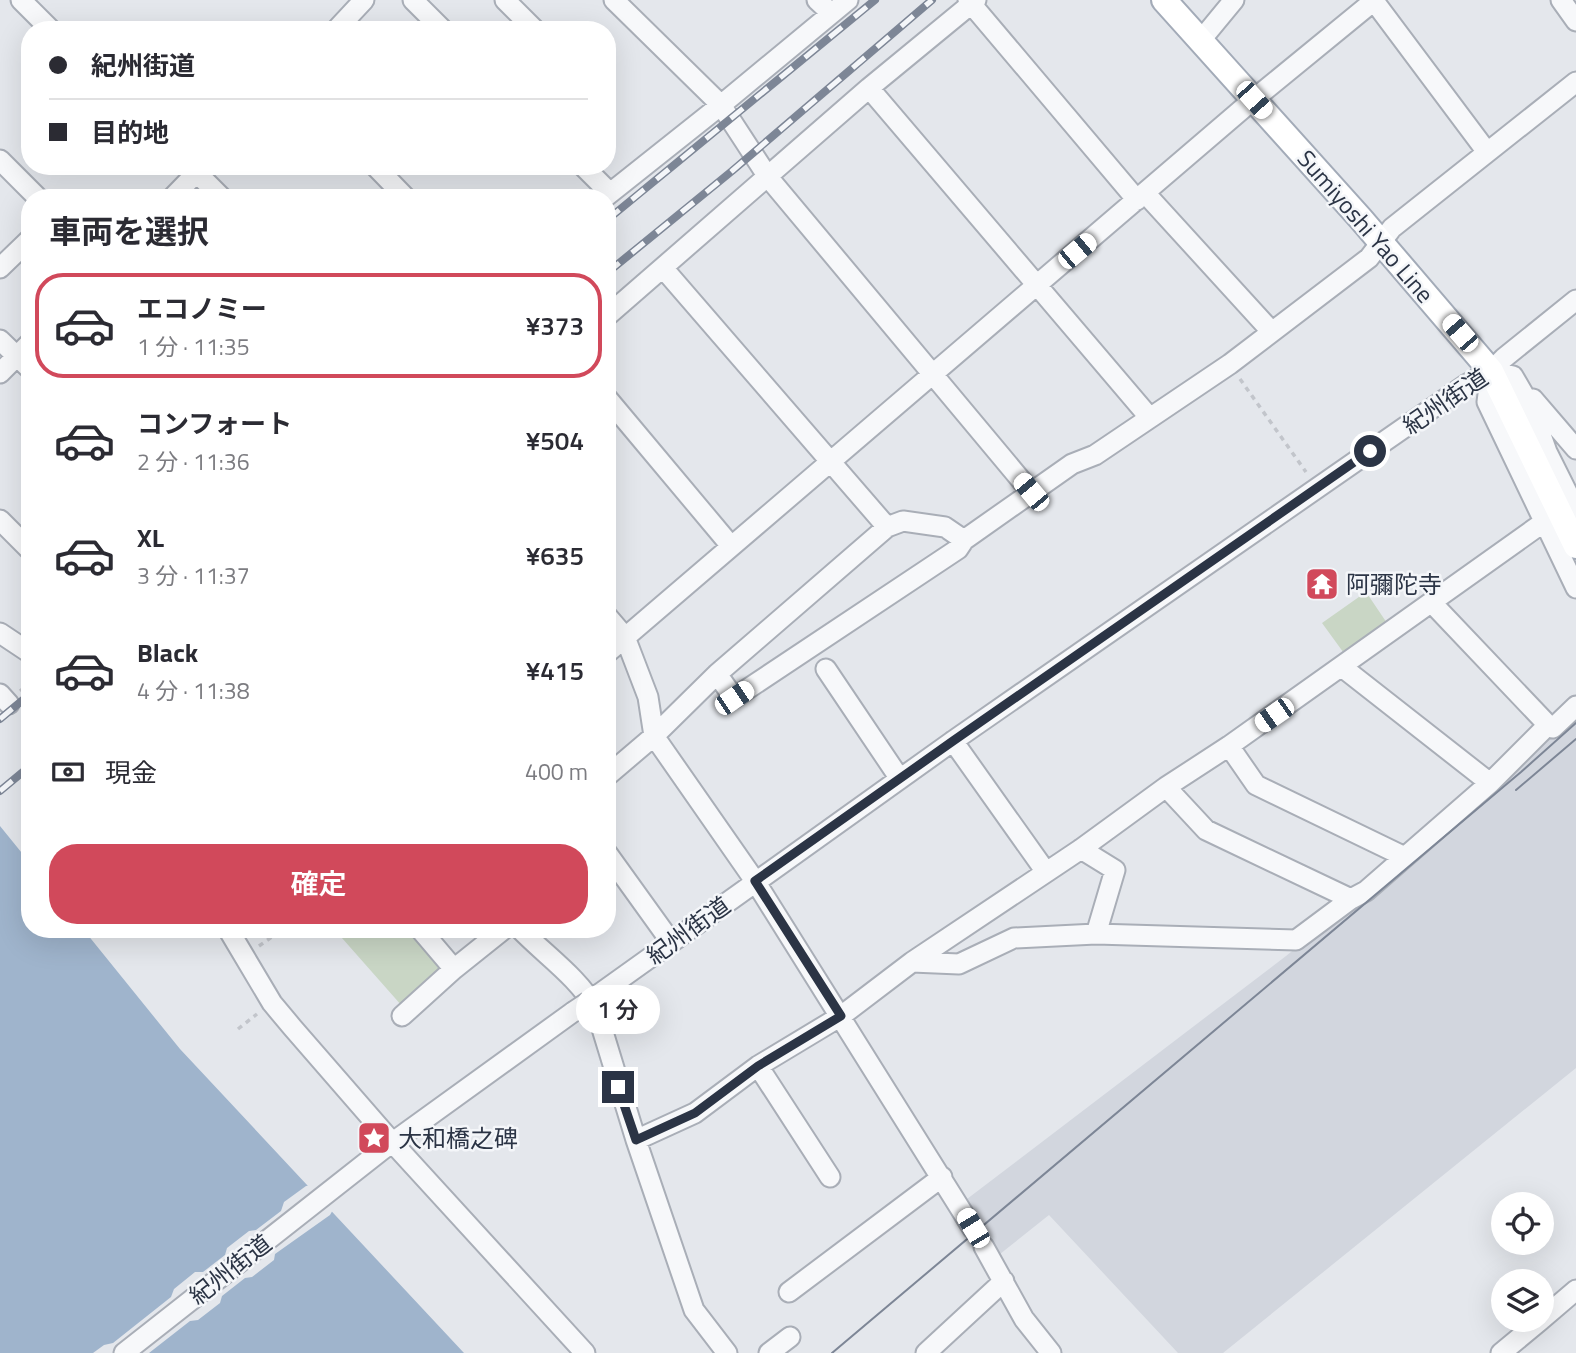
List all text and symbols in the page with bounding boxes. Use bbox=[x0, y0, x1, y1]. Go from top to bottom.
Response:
text: 紀州街道 bbox=[91, 46, 195, 85]
car bbox=[1233, 77, 1276, 123]
text: 目的地 bbox=[91, 113, 169, 152]
street label: Sumiyoshi Yao Line bbox=[1289, 141, 1443, 311]
text: 車両を選択 bbox=[49, 207, 209, 255]
car bbox=[1055, 229, 1100, 273]
text: エコノミー bbox=[137, 289, 267, 328]
icon: car bbox=[53, 294, 116, 357]
text: ¥373 bbox=[526, 306, 584, 345]
car bbox=[1439, 310, 1482, 356]
text: 1 分 · 11:35 bbox=[137, 329, 250, 364]
street label: 紀州街道 bbox=[1395, 359, 1495, 443]
text: コンフォート bbox=[137, 404, 292, 443]
icon: car bbox=[53, 409, 116, 472]
text: ¥504 bbox=[526, 421, 584, 460]
route start bbox=[1354, 435, 1386, 467]
text: 2 分 · 11:36 bbox=[137, 444, 250, 479]
car bbox=[1010, 469, 1053, 515]
text: XL bbox=[137, 518, 164, 557]
icon: car bbox=[53, 524, 116, 587]
text: ¥635 bbox=[526, 536, 584, 575]
text: 3 分 · 11:37 bbox=[137, 558, 250, 593]
temple icon: 阿彌陀寺 bbox=[1303, 565, 1341, 603]
place label: 阿彌陀寺 bbox=[1346, 566, 1442, 602]
text: Black bbox=[137, 633, 198, 672]
icon: car bbox=[53, 639, 116, 702]
text: ¥415 bbox=[526, 651, 584, 690]
text: 4 分 · 11:38 bbox=[137, 673, 250, 708]
car bbox=[711, 678, 758, 718]
car bbox=[1251, 694, 1298, 736]
icon: cash bbox=[49, 753, 87, 791]
text: 現金 bbox=[105, 753, 157, 792]
text: 400 m bbox=[525, 754, 588, 789]
button: 確定 bbox=[49, 844, 588, 924]
street label: 紀州街道 bbox=[639, 887, 737, 973]
callout: 1 分 bbox=[576, 986, 660, 1034]
text: 1 分 bbox=[598, 992, 638, 1027]
route end bbox=[602, 1071, 634, 1103]
place icon: 大和橋之碑 bbox=[355, 1119, 393, 1157]
place label: 大和橋之碑 bbox=[398, 1120, 518, 1156]
map controls bbox=[1491, 1192, 1554, 1332]
button: locate bbox=[1491, 1192, 1554, 1255]
car bbox=[954, 1205, 993, 1251]
street label: 紀州街道 bbox=[181, 1225, 279, 1313]
button: layers bbox=[1491, 1269, 1554, 1332]

